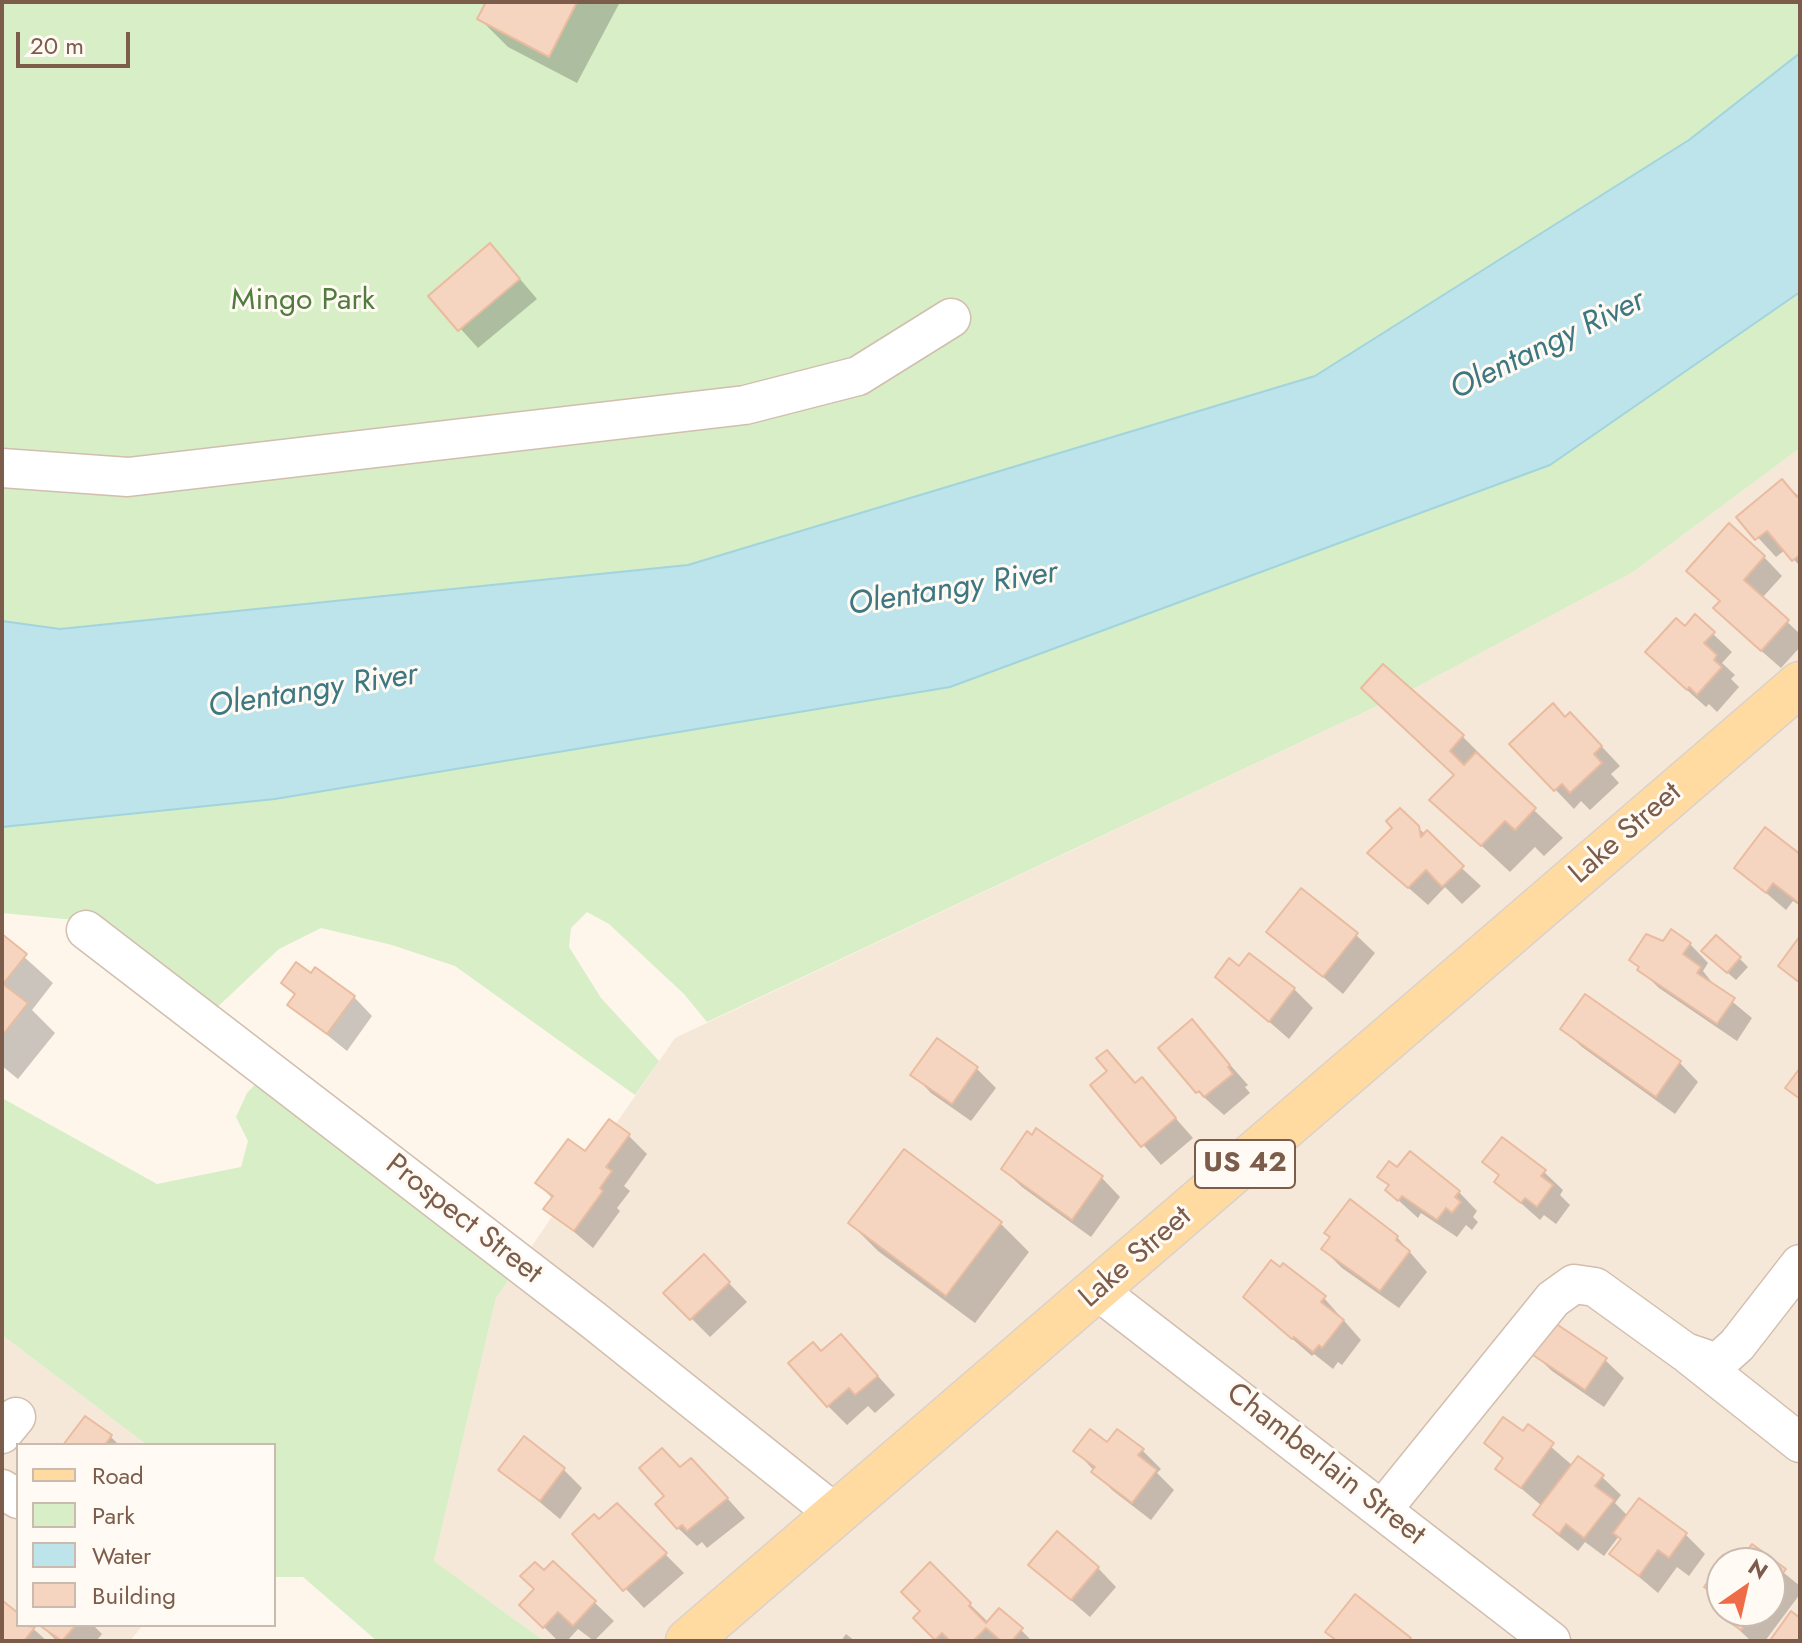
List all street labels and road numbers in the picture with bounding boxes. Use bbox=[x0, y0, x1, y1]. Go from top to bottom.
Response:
street label: Lake Street bbox=[1563, 776, 1689, 892]
road number: US 42 bbox=[1195, 1140, 1295, 1188]
street label: Prospect Street bbox=[378, 1148, 548, 1292]
street label: Lake Street bbox=[1073, 1200, 1199, 1316]
street label: Chamberlain Street bbox=[1218, 1376, 1432, 1554]

